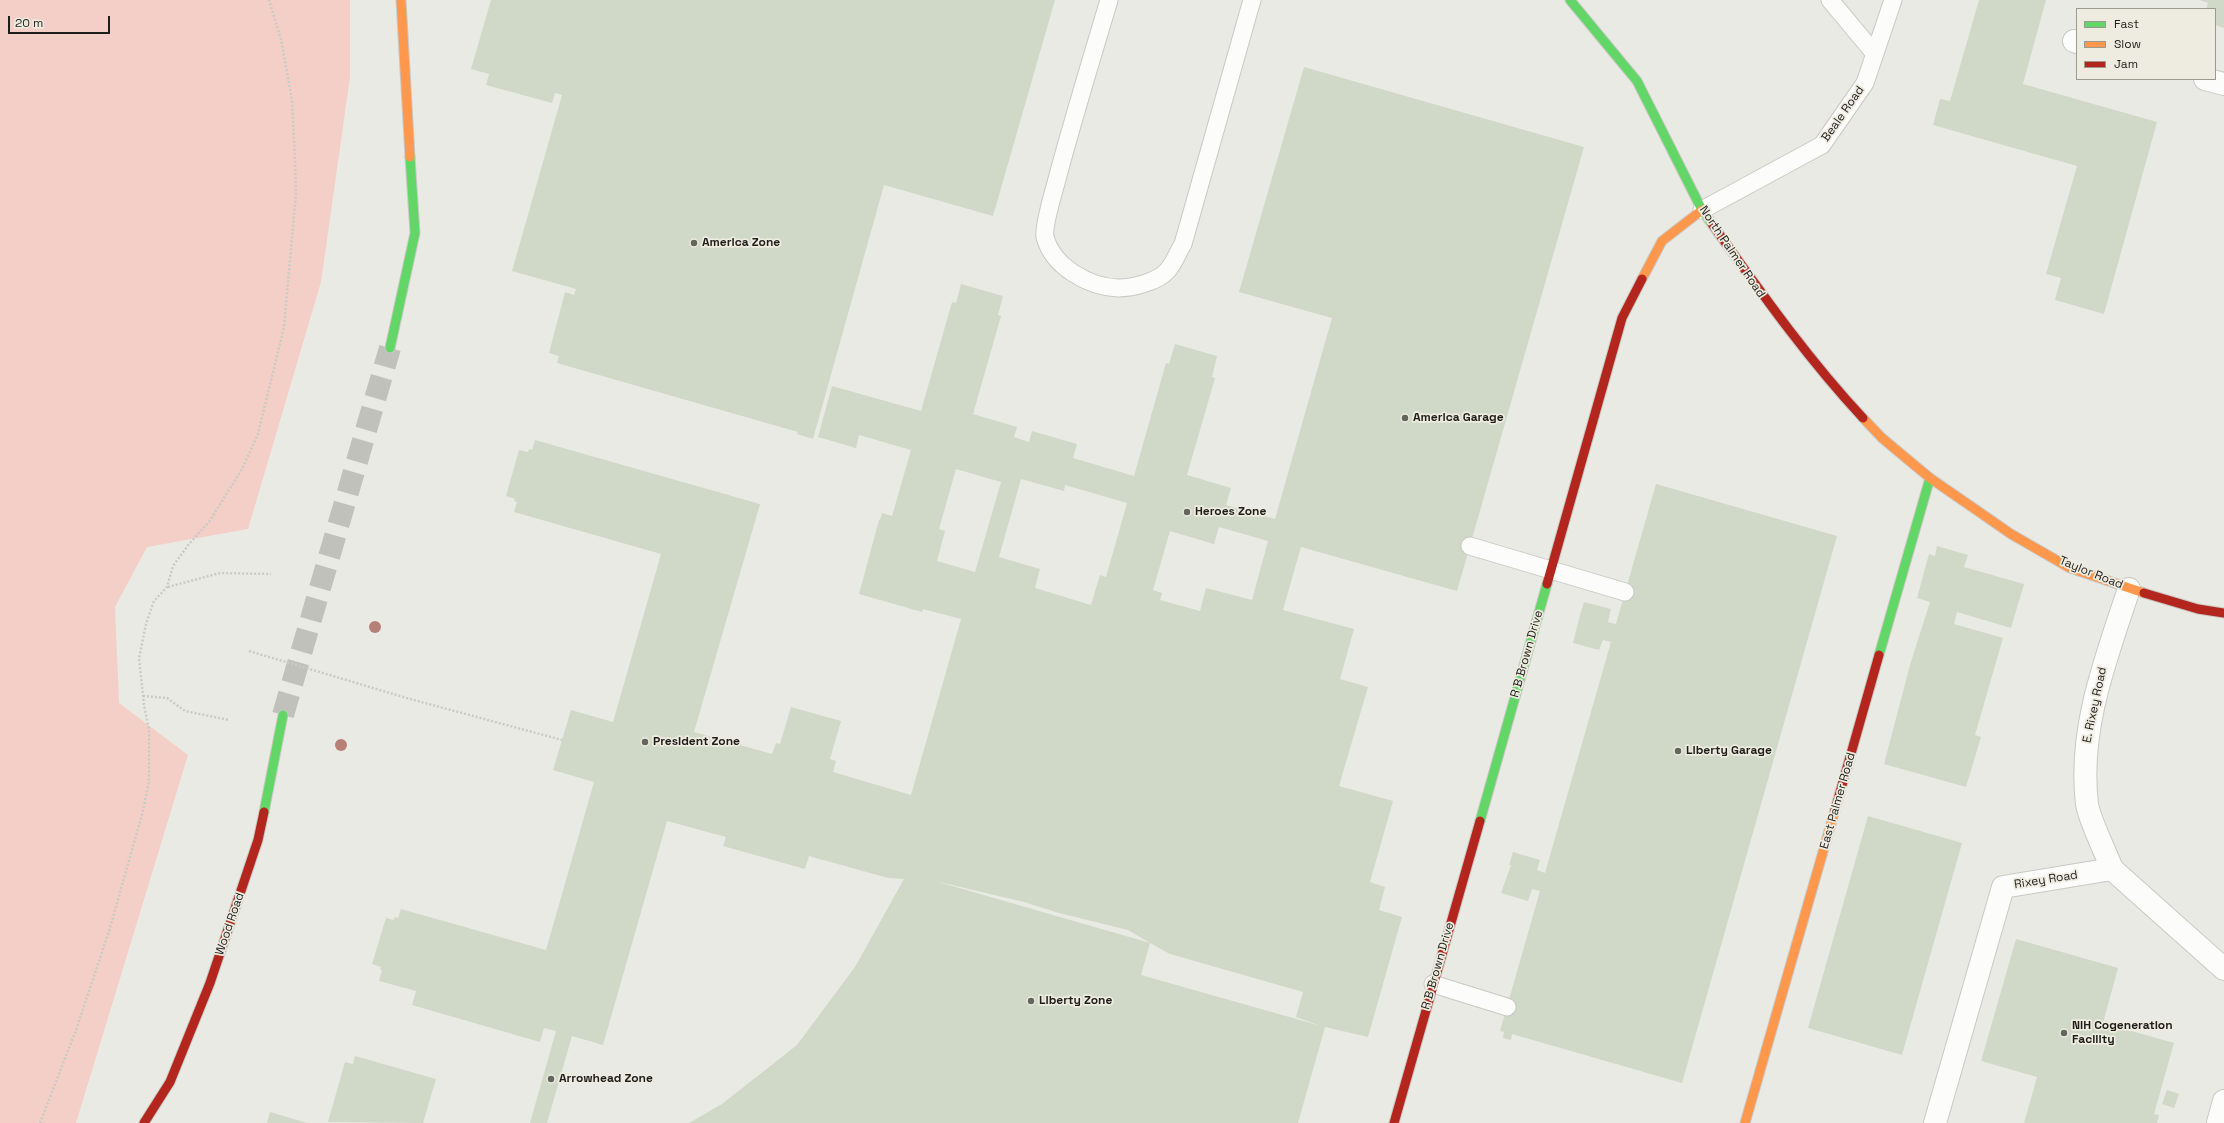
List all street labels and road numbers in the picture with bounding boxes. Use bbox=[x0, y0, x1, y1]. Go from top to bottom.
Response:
street label: Beale Road bbox=[1819, 83, 1867, 145]
street label: North Palmer Road bbox=[1696, 204, 1768, 300]
street label: Taylor Road bbox=[2057, 554, 2125, 592]
street label: R B Brown Drive bbox=[1508, 609, 1546, 699]
street label: E. Rixey Road bbox=[2080, 666, 2110, 744]
street label: East Palmer Road bbox=[1817, 751, 1859, 851]
street label: Rixey Road bbox=[2013, 868, 2079, 892]
street label: Wood Road bbox=[213, 891, 247, 957]
street label: R B Brown Drive bbox=[1419, 921, 1457, 1011]

